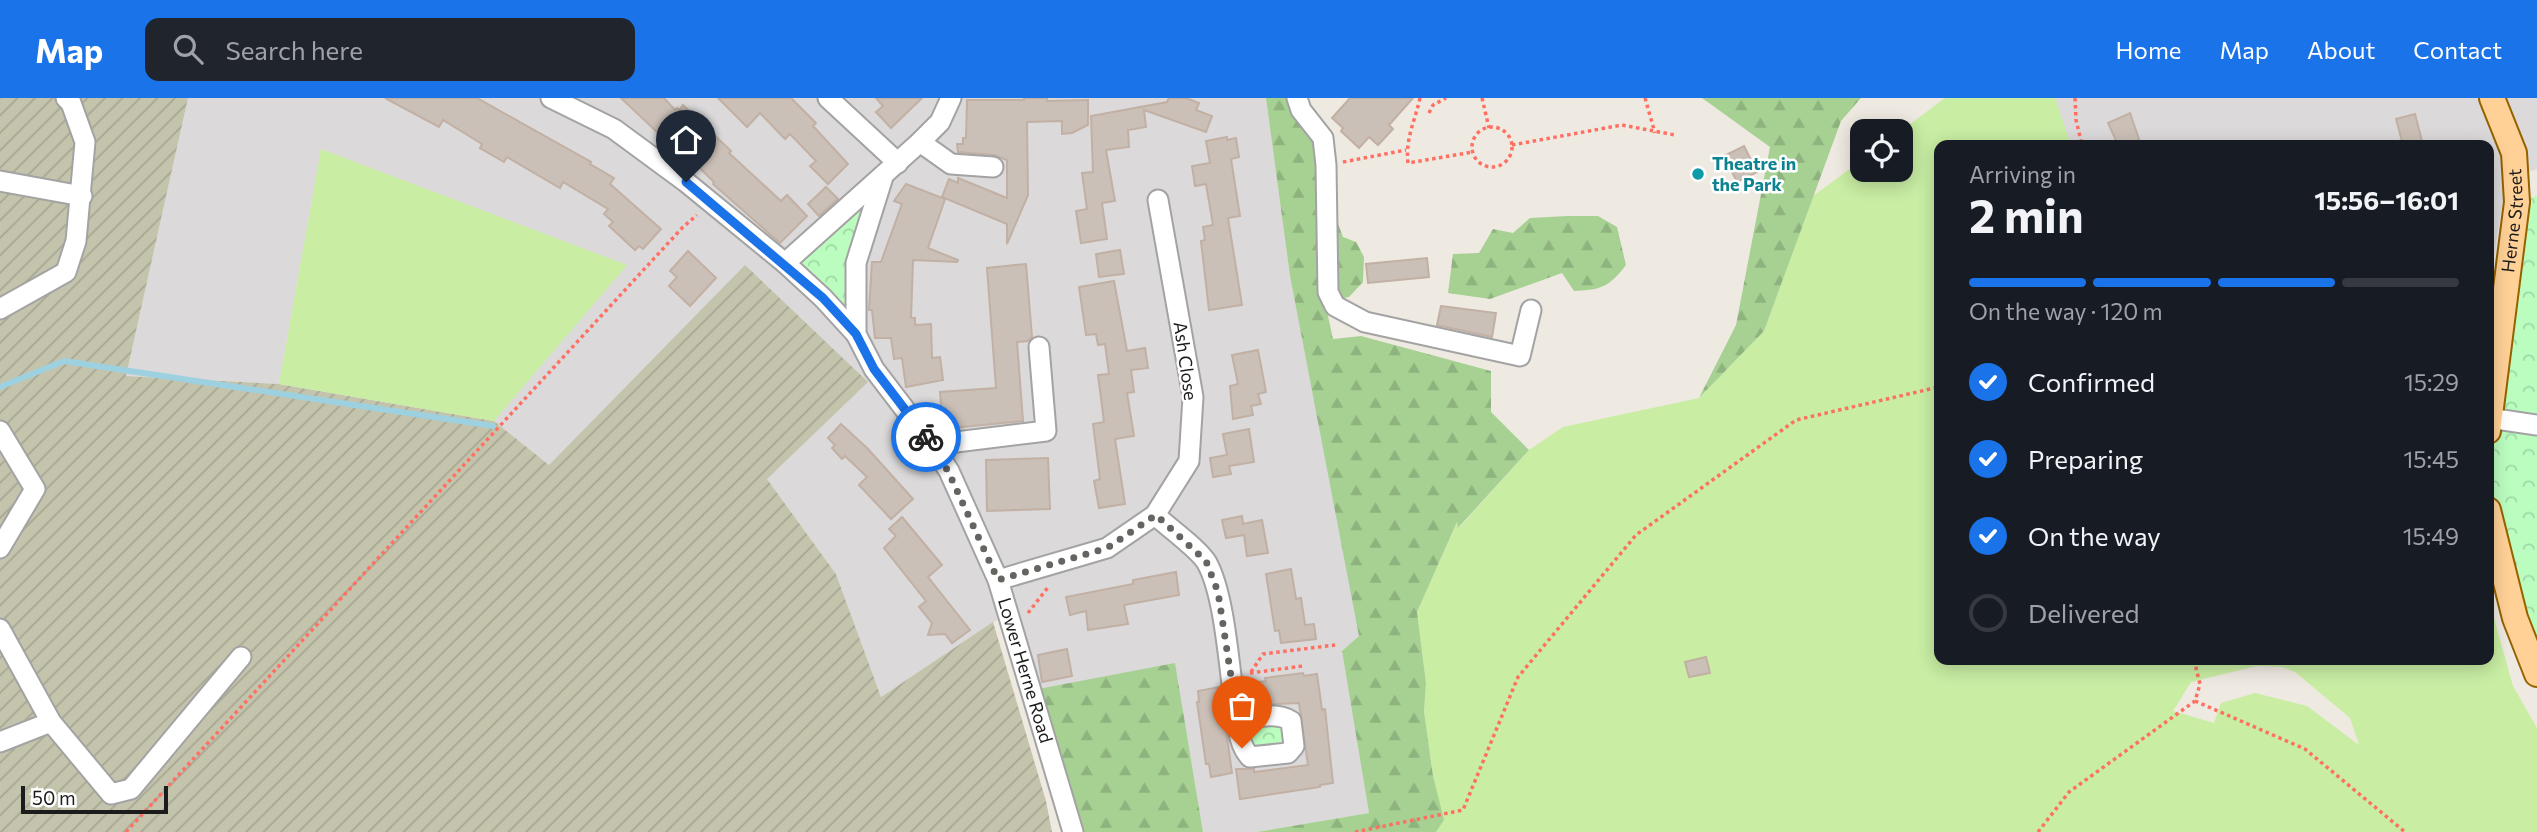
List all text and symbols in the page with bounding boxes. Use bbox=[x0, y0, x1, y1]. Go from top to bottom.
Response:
search box bbox=[145, 18, 635, 81]
text: Map bbox=[35, 29, 103, 70]
icon: search bbox=[169, 30, 207, 68]
text: Search here bbox=[225, 34, 363, 65]
text: Home bbox=[2116, 35, 2182, 64]
text: Map bbox=[2220, 35, 2269, 64]
text: About bbox=[2307, 35, 2375, 64]
text: Contact bbox=[2413, 35, 2502, 64]
pin bbox=[656, 110, 716, 182]
map controls bbox=[1850, 119, 1913, 182]
button: locate bbox=[1850, 119, 1913, 182]
icon: home bbox=[667, 121, 705, 159]
place label: Theatre in the Park bbox=[1712, 152, 1796, 195]
text: Arriving in bbox=[1969, 160, 2076, 188]
marker: Theatre in the Park bbox=[1690, 166, 1706, 182]
street label: Herne Street bbox=[2496, 168, 2527, 274]
text: 15:56–16:01 bbox=[2314, 184, 2459, 215]
text: 2 min bbox=[1969, 186, 2084, 242]
text: On the way · 120 m bbox=[1969, 297, 2163, 325]
street label: Ash Close bbox=[1170, 320, 1202, 402]
icon: check bbox=[1969, 363, 2007, 401]
text: Confirmed bbox=[2028, 366, 2155, 397]
text: 15:29 bbox=[2404, 368, 2459, 396]
courier bbox=[891, 402, 961, 472]
icon: bike bbox=[907, 418, 945, 456]
icon: check bbox=[1969, 440, 2007, 478]
text: Preparing bbox=[2028, 443, 2143, 474]
text: 15:45 bbox=[2404, 445, 2459, 473]
icon: check bbox=[1969, 517, 2007, 555]
text: On the way bbox=[2028, 520, 2161, 551]
text: 15:49 bbox=[2403, 522, 2459, 550]
street label: Lower Herne Road bbox=[994, 595, 1058, 745]
text: Delivered bbox=[2028, 597, 2139, 628]
pin bbox=[1212, 676, 1272, 748]
icon: bag bbox=[1223, 687, 1261, 725]
scale bar bbox=[21, 783, 168, 815]
text: 50 m bbox=[32, 786, 76, 809]

